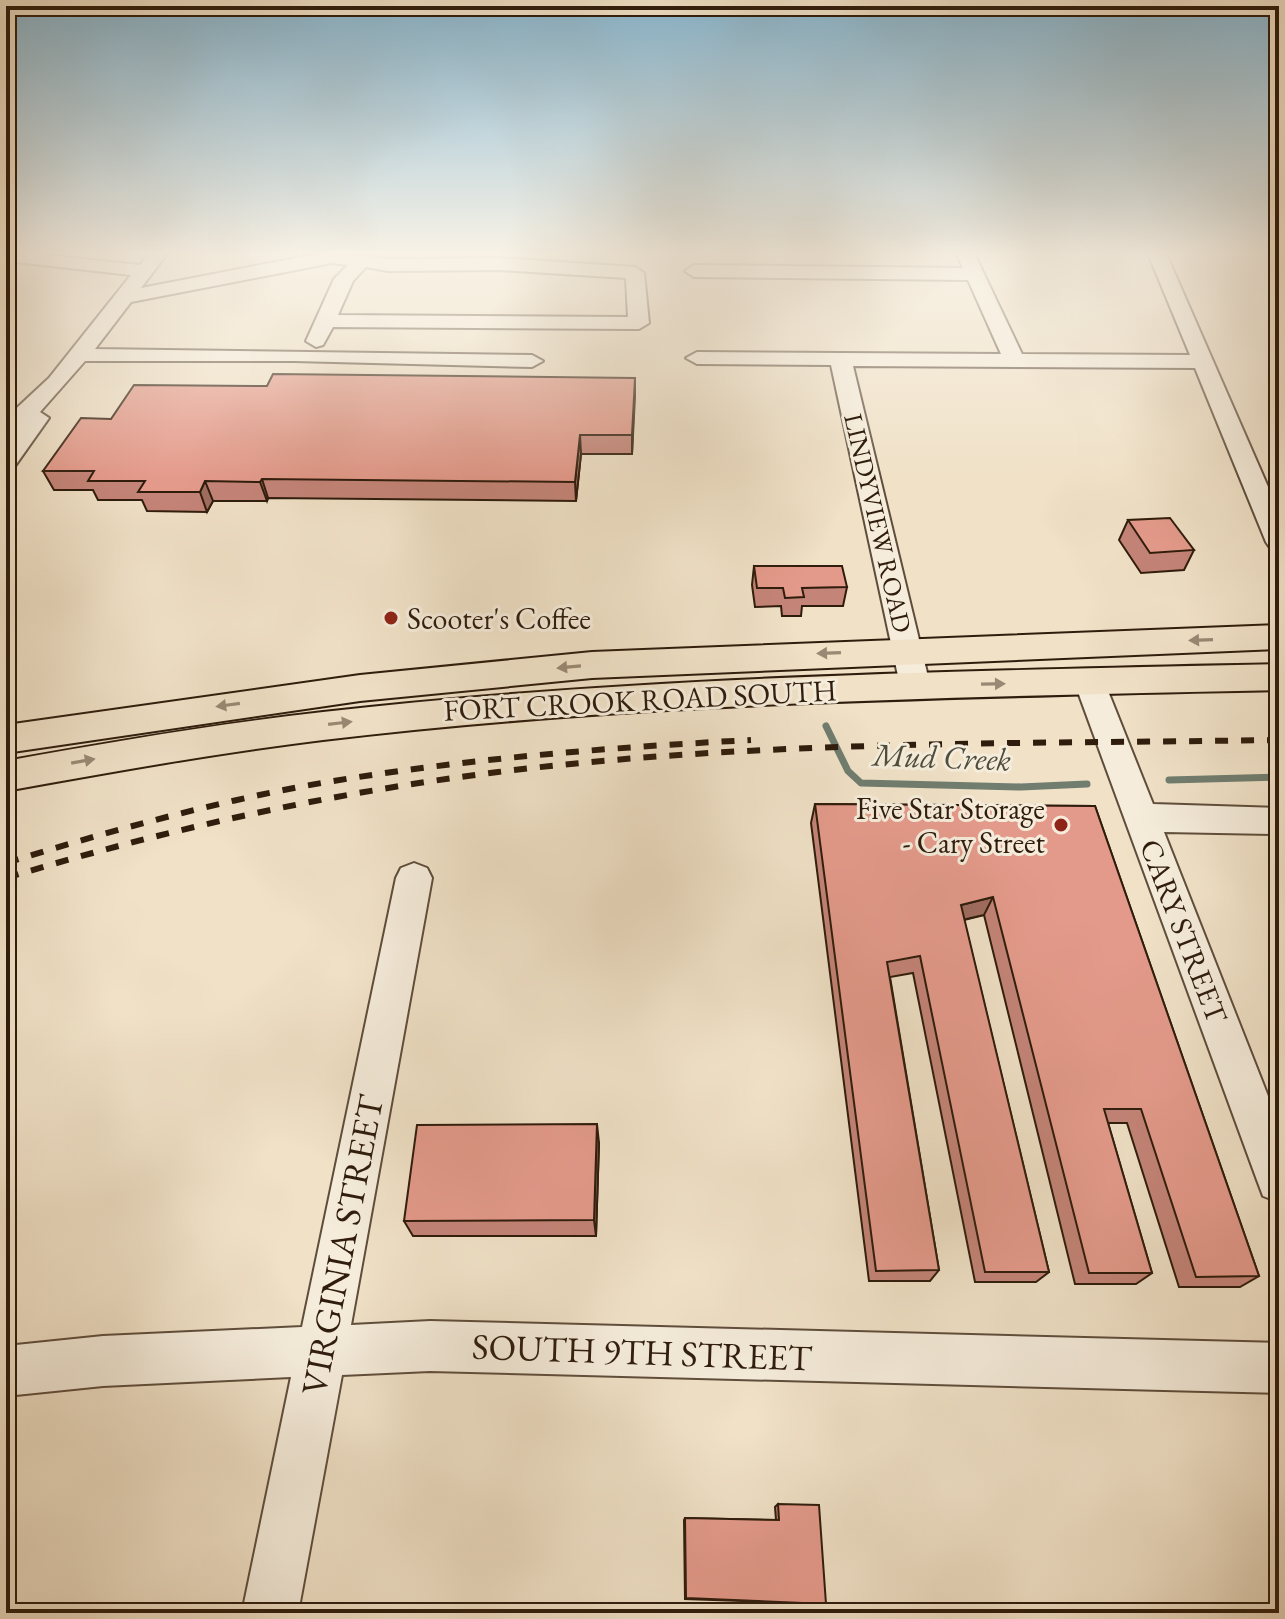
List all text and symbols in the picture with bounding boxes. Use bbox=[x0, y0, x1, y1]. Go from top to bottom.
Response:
street label: LINDYVIEW ROAD bbox=[836, 410, 920, 636]
place label: Scooter's Coffee bbox=[407, 599, 591, 638]
marker: Scooter's Coffee bbox=[382, 609, 400, 627]
one-way arrow bbox=[1188, 633, 1213, 646]
one-way arrow bbox=[816, 647, 841, 660]
one-way arrow bbox=[556, 661, 581, 674]
street label: FORT CROOK ROAD SOUTH bbox=[442, 670, 838, 730]
one-way arrow bbox=[981, 677, 1006, 690]
one-way arrow bbox=[215, 699, 240, 712]
one-way arrow bbox=[327, 716, 352, 729]
water label: Mud Creek bbox=[870, 734, 1012, 780]
one-way arrow bbox=[70, 755, 95, 767]
place label: Five Star Storage - Cary Street bbox=[856, 789, 1046, 862]
marker: Five Star Storage - Cary Street bbox=[1052, 816, 1070, 834]
street label: CARY STREET bbox=[1131, 834, 1237, 1029]
street label: VIRGINIA STREET bbox=[290, 1090, 394, 1399]
street label: SOUTH 9TH STREET bbox=[471, 1323, 814, 1381]

